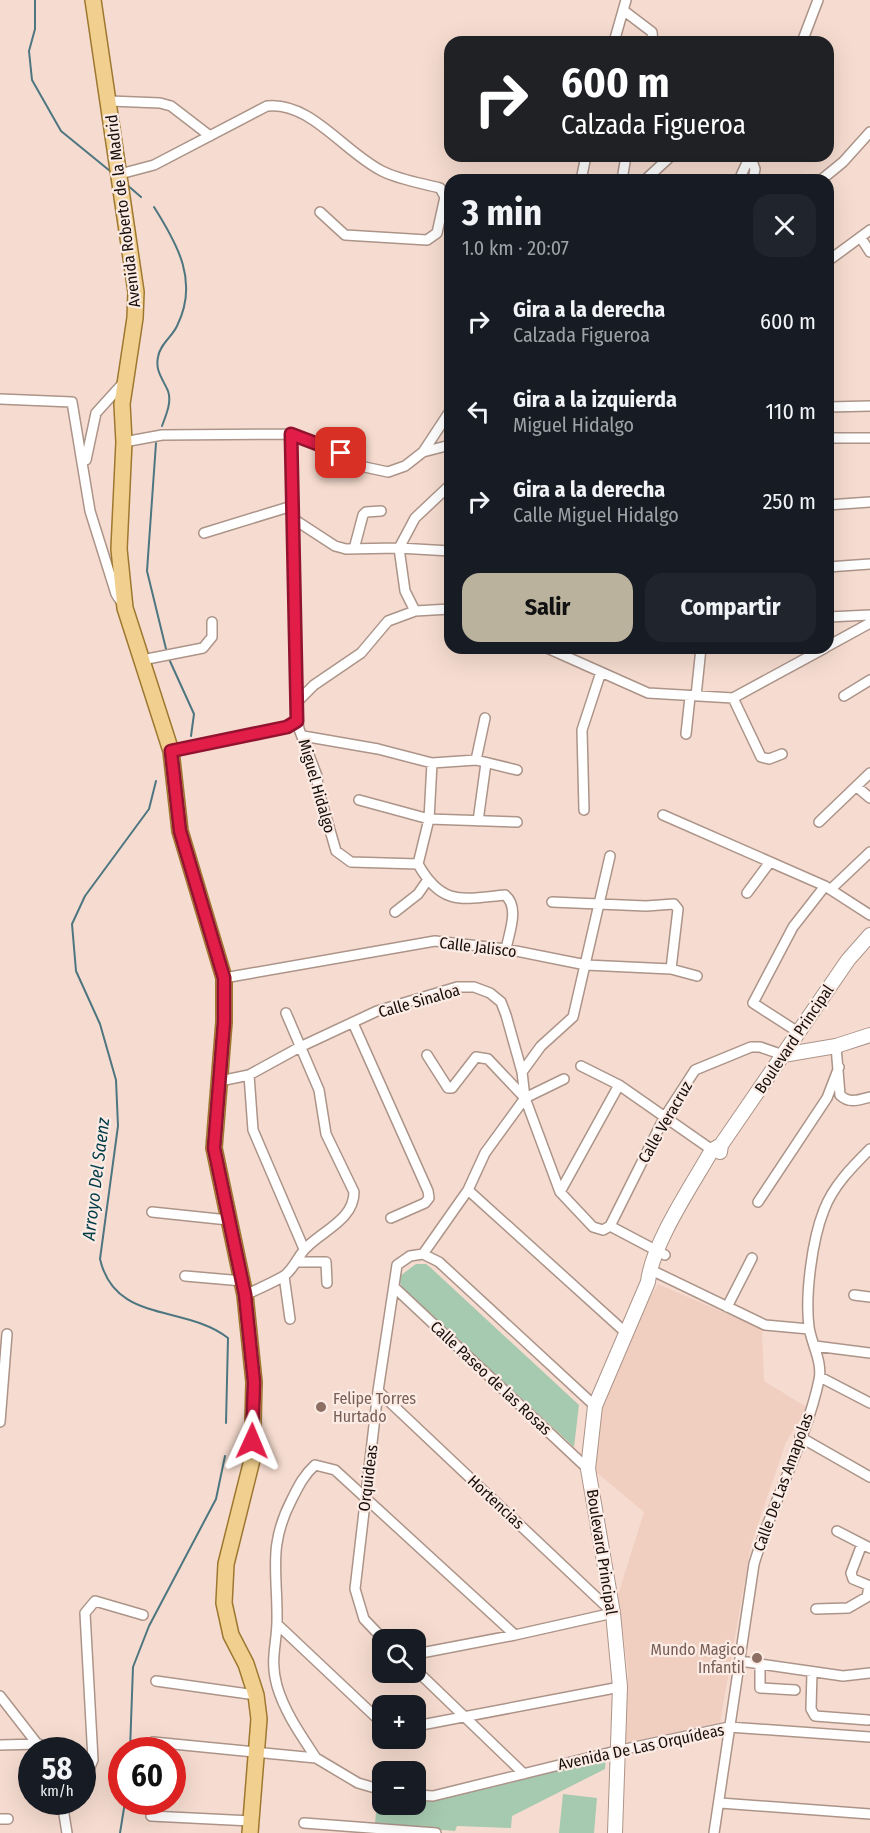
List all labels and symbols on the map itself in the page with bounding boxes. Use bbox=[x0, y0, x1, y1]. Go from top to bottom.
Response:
street label: Avenida Roberto de la Madrid bbox=[102, 114, 144, 308]
pin bbox=[315, 427, 366, 478]
street label: Miguel Hidalgo bbox=[295, 737, 339, 835]
street label: Calle Jalisco bbox=[438, 933, 518, 961]
street label: Calle Sinaloa bbox=[376, 980, 462, 1022]
street label: Boulevard Principal bbox=[751, 981, 837, 1097]
street label: Calle Veracruz bbox=[634, 1078, 696, 1166]
water label: Arroyo Del Saenz bbox=[77, 1116, 115, 1242]
street label: Calle Paseo de las Rosas bbox=[426, 1317, 556, 1439]
place label: Felipe Torres Hurtado bbox=[333, 1389, 416, 1426]
marker: Felipe Torres Hurtado bbox=[314, 1400, 328, 1414]
position arrow bbox=[220, 1409, 284, 1473]
street label: Calle De Las Amapolas bbox=[749, 1410, 817, 1554]
street label: Orquideas bbox=[354, 1443, 382, 1512]
street label: Hortencias bbox=[464, 1471, 528, 1533]
street label: Boulevard Principal bbox=[583, 1488, 621, 1616]
place label: Mundo Magico Infantil bbox=[651, 1640, 745, 1677]
marker: Mundo Magico Infantil bbox=[750, 1651, 764, 1665]
street label: Avenida De Las Orquídeas bbox=[556, 1720, 726, 1774]
speed limit sign: 60 bbox=[108, 1737, 186, 1815]

